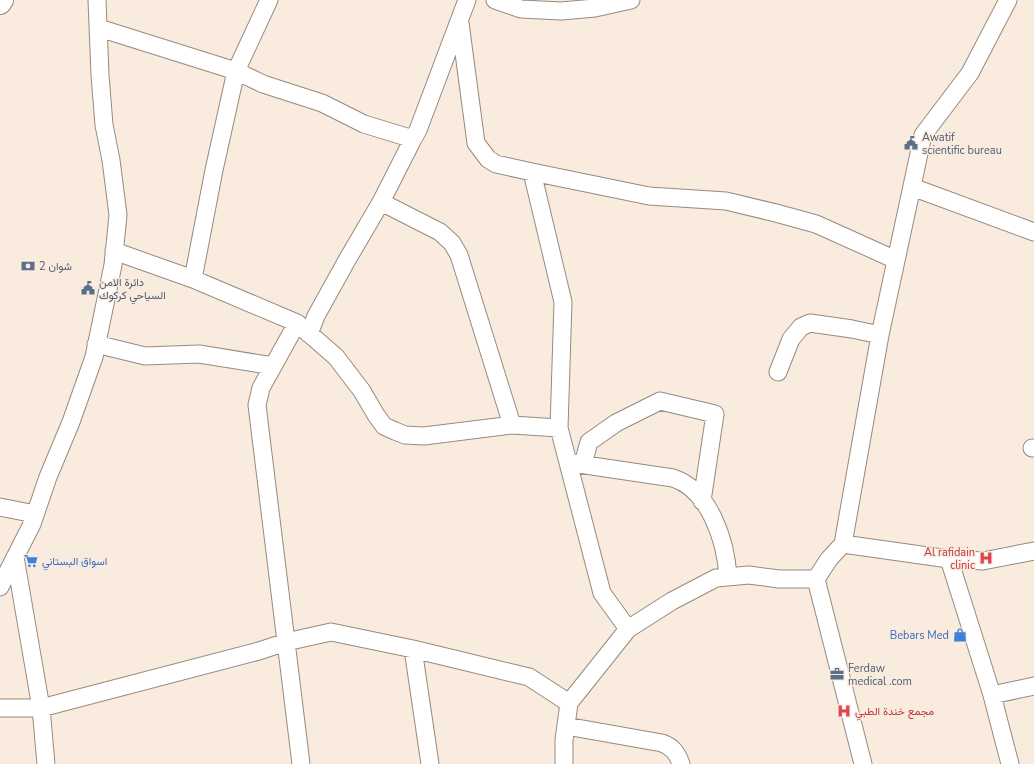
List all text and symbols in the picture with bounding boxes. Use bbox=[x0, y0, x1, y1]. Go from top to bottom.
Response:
place label: Awatif scientific bureau bbox=[922, 130, 1002, 158]
public building icon: Awatif scientific bureau bbox=[903, 135, 919, 151]
bank icon: شوان 2 bbox=[20, 258, 36, 274]
place label: شوان 2 bbox=[39, 259, 72, 274]
place label: دائرة الامن السياحي كركوك bbox=[99, 275, 166, 305]
public building icon: دائرة الامن السياحي كركوك bbox=[80, 280, 96, 296]
place label: Al rafidain clinic bbox=[924, 545, 975, 573]
hospital icon: Al rafidain clinic bbox=[978, 550, 994, 566]
supermarket icon: اسواق البستاني bbox=[23, 553, 39, 569]
place label: اسواق البستاني bbox=[42, 554, 107, 571]
shop icon: Bebars Med bbox=[952, 627, 968, 643]
place label: Bebars Med bbox=[890, 628, 949, 643]
place label: Ferdaw medical .com bbox=[848, 661, 912, 689]
office icon: Ferdaw medical .com bbox=[829, 666, 845, 682]
hospital icon: مجمع خندة الطبي bbox=[836, 703, 852, 719]
place label: مجمع خندة الطبي bbox=[855, 704, 934, 721]

